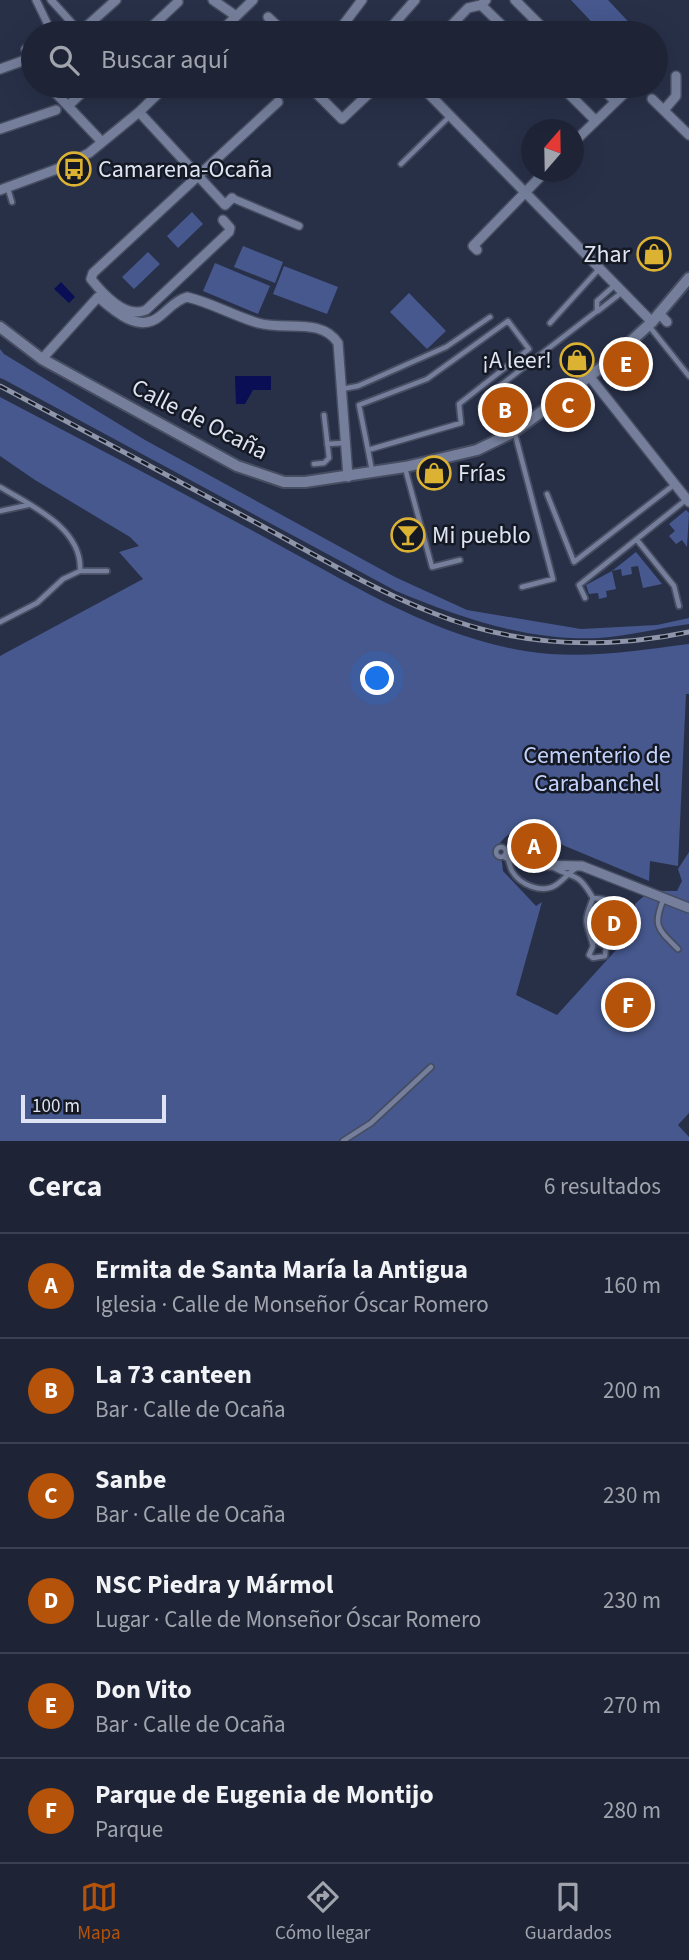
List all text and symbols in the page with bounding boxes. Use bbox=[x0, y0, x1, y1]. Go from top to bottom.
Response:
search box bbox=[21, 21, 668, 98]
icon: search bbox=[45, 41, 83, 79]
text: Buscar aquí bbox=[101, 41, 228, 78]
north arrow bbox=[521, 119, 584, 182]
bus stop icon: Camarena-Ocaña bbox=[55, 150, 93, 188]
place label: Camarena-Ocaña bbox=[98, 152, 272, 187]
shop icon: Zhar bbox=[635, 235, 673, 273]
place label: Zhar bbox=[584, 237, 631, 272]
pin: E bbox=[603, 338, 649, 390]
shop icon: ¡A leer! bbox=[558, 341, 596, 379]
place label: ¡A leer! bbox=[482, 343, 552, 378]
street label: Calle de Ocaña bbox=[126, 370, 274, 469]
pin: C bbox=[545, 379, 591, 431]
pin: B bbox=[482, 384, 528, 436]
shop icon: Frías bbox=[415, 454, 453, 492]
place label: Frías bbox=[458, 456, 506, 491]
bar icon: Mi pueblo bbox=[389, 516, 427, 554]
place label: Mi pueblo bbox=[432, 518, 531, 553]
your location bbox=[360, 661, 394, 695]
park label: Cementerio de Carabanchel bbox=[523, 738, 671, 801]
pin: A bbox=[511, 820, 557, 872]
pin: D bbox=[591, 897, 637, 949]
pin: F bbox=[605, 979, 651, 1031]
scale bar bbox=[21, 1092, 166, 1124]
text: 100 m bbox=[32, 1093, 80, 1120]
text: Cerca bbox=[28, 1165, 102, 1208]
text: 6 resultados bbox=[544, 1170, 661, 1203]
text: Ermita de Santa María la Antigua bbox=[95, 1251, 468, 1288]
text: A bbox=[44, 1269, 58, 1302]
text: 160 m bbox=[603, 1269, 661, 1302]
text: Iglesia · Calle de Monseñor Óscar Romero bbox=[95, 1288, 489, 1321]
text: La 73 canteen bbox=[95, 1356, 252, 1393]
text: B bbox=[44, 1374, 58, 1407]
text: 200 m bbox=[603, 1374, 661, 1407]
text: Bar · Calle de Ocaña bbox=[95, 1393, 286, 1426]
text: Sanbe bbox=[95, 1461, 166, 1498]
text: C bbox=[44, 1479, 58, 1512]
text: 230 m bbox=[603, 1479, 661, 1512]
text: Bar · Calle de Ocaña bbox=[95, 1498, 286, 1531]
text: NSC Piedra y Mármol bbox=[95, 1566, 333, 1603]
text: D bbox=[44, 1584, 58, 1617]
text: 230 m bbox=[603, 1584, 661, 1617]
text: Lugar · Calle de Monseñor Óscar Romero bbox=[95, 1603, 481, 1636]
text: Don Vito bbox=[95, 1671, 192, 1708]
text: E bbox=[45, 1689, 57, 1722]
text: 270 m bbox=[603, 1689, 661, 1722]
text: Bar · Calle de Ocaña bbox=[95, 1708, 286, 1741]
text: Parque de Eugenia de Montijo bbox=[95, 1776, 434, 1813]
text: F bbox=[45, 1794, 57, 1827]
text: 280 m bbox=[603, 1794, 661, 1827]
text: Parque bbox=[95, 1813, 163, 1846]
tab: Mapa bbox=[77, 1878, 120, 1947]
tab: Cómo llegar bbox=[275, 1878, 370, 1947]
tab: Guardados bbox=[525, 1878, 612, 1947]

